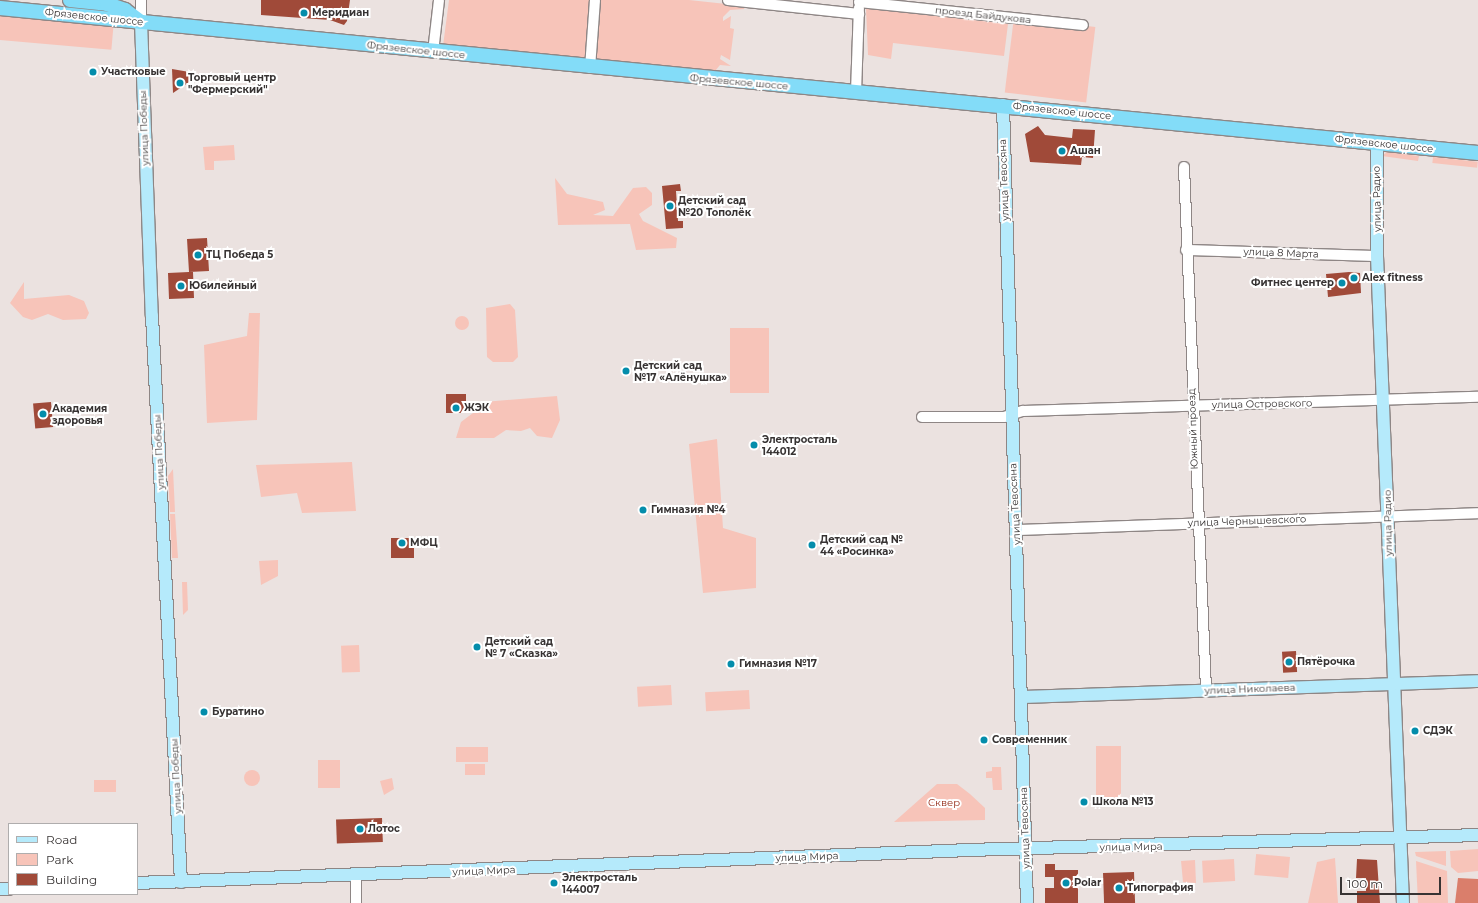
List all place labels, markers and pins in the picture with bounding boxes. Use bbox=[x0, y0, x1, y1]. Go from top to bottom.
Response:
place label: Меридиан bbox=[312, 7, 369, 19]
marker: Меридиан bbox=[299, 8, 309, 18]
place label: Участковые bbox=[101, 66, 166, 78]
marker: Участковые bbox=[88, 67, 98, 77]
place label: Торговый центр "Фермерский" bbox=[188, 71, 276, 94]
marker: Торговый центр "Фермерский" bbox=[175, 78, 185, 88]
place label: Ашан bbox=[1070, 145, 1101, 157]
marker: Ашан bbox=[1057, 146, 1067, 156]
place label: Детский сад №20 Тополёк bbox=[678, 194, 751, 218]
marker: Детский сад №20 Тополёк bbox=[665, 201, 675, 211]
place label: ТЦ Победа 5 bbox=[206, 249, 273, 261]
marker: ТЦ Победа 5 bbox=[193, 250, 203, 260]
place label: Alex fitness bbox=[1362, 272, 1423, 284]
marker: Alex fitness bbox=[1349, 273, 1359, 283]
place label: Фитнес центер bbox=[1251, 277, 1334, 289]
marker: Фитнес центер bbox=[1337, 278, 1347, 288]
place label: Юбилейный bbox=[189, 280, 257, 292]
marker: Юбилейный bbox=[176, 281, 186, 291]
place label: Детский сад №17 «Алёнушка» bbox=[634, 359, 727, 382]
marker: Детский сад №17 «Алёнушка» bbox=[621, 366, 631, 376]
place label: Академия здоровья bbox=[52, 402, 107, 426]
place label: ЖЭК bbox=[464, 402, 489, 414]
marker: ЖЭК bbox=[451, 403, 461, 413]
marker: Академия здоровья bbox=[37, 408, 49, 420]
place label: Электросталь 144012 bbox=[762, 433, 837, 456]
marker: Электросталь 144012 bbox=[749, 440, 759, 450]
place label: Гимназия №4 bbox=[651, 504, 725, 516]
marker: Гимназия №4 bbox=[638, 505, 648, 515]
place label: Детский сад № 44 «Росинка» bbox=[820, 533, 903, 556]
place label: МФЦ bbox=[410, 537, 438, 549]
marker: МФЦ bbox=[397, 538, 407, 548]
marker: Детский сад № 44 «Росинка» bbox=[807, 540, 817, 550]
place label: Детский сад № 7 «Сказка» bbox=[485, 635, 558, 658]
marker: Детский сад № 7 «Сказка» bbox=[472, 642, 482, 652]
place label: Пятёрочка bbox=[1297, 656, 1355, 668]
marker: Пятёрочка bbox=[1284, 657, 1294, 667]
place label: Гимназия №17 bbox=[739, 658, 817, 670]
marker: Гимназия №17 bbox=[726, 659, 736, 669]
place label: Буратино bbox=[212, 706, 264, 718]
marker: Буратино bbox=[199, 707, 209, 717]
place label: СДЭК bbox=[1423, 725, 1453, 737]
marker: СДЭК bbox=[1410, 726, 1420, 736]
place label: Современник bbox=[992, 734, 1067, 746]
marker: Современник bbox=[979, 735, 989, 745]
place label: Школа №13 bbox=[1092, 796, 1153, 808]
marker: Школа №13 bbox=[1079, 797, 1089, 807]
place label: Лотос bbox=[368, 823, 400, 835]
marker: Лотос bbox=[355, 824, 365, 834]
place label: Электросталь 144007 bbox=[562, 871, 637, 894]
place label: Polar bbox=[1074, 877, 1101, 889]
marker: Электросталь 144007 bbox=[549, 878, 559, 888]
marker: Polar bbox=[1061, 878, 1071, 888]
place label: Типография bbox=[1127, 882, 1194, 894]
marker: Типография bbox=[1114, 883, 1124, 893]

